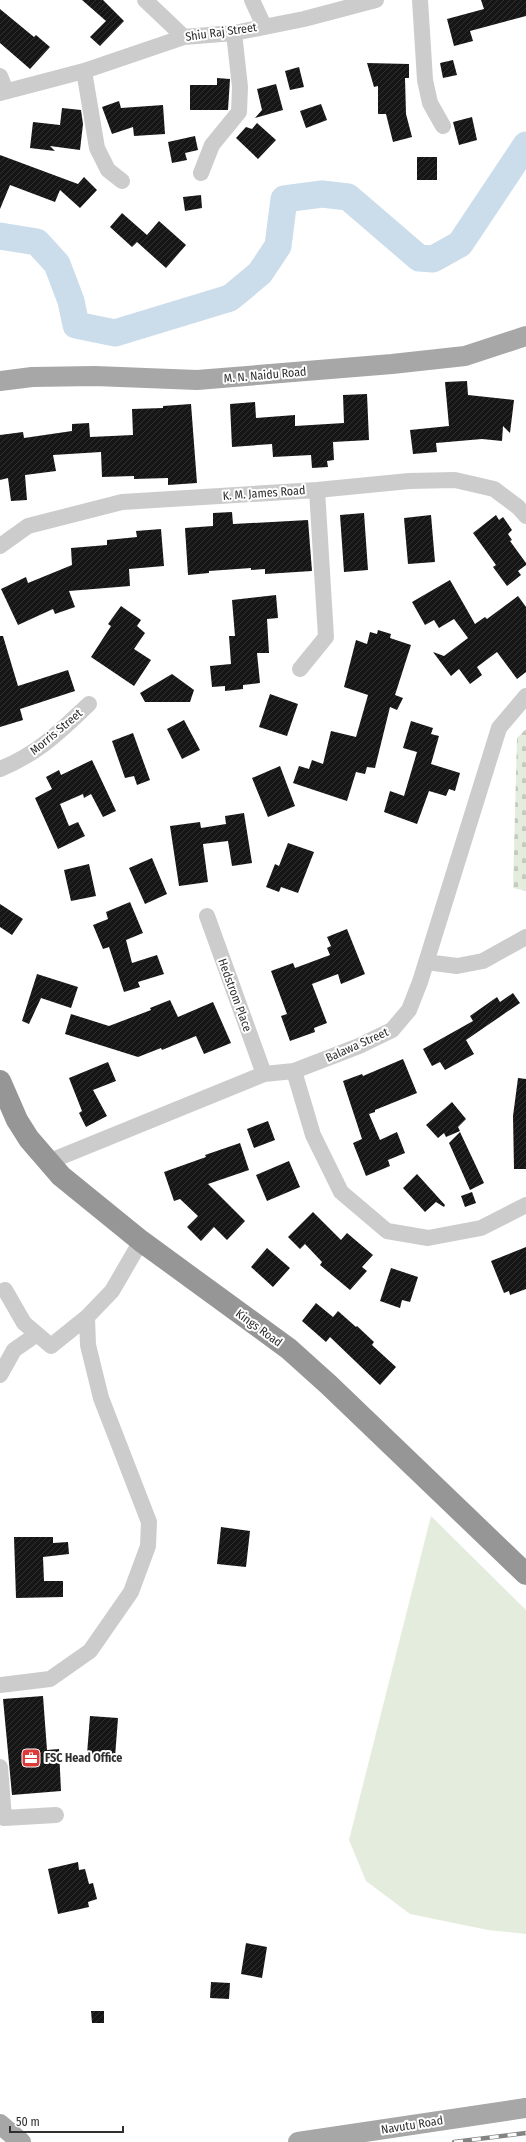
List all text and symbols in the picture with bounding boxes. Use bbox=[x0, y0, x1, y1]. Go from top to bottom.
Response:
street label: Shiu Raj Street bbox=[184, 20, 258, 44]
street label: M. N. Naidu Road bbox=[223, 364, 307, 386]
street label: K. M. James Road bbox=[222, 483, 306, 503]
street label: Morris Street bbox=[27, 706, 85, 758]
street label: Hedstrom Place bbox=[215, 956, 255, 1034]
street label: Balawa Street bbox=[323, 1025, 391, 1065]
street label: Kings Road bbox=[233, 1306, 285, 1350]
office icon: FSC Head Office bbox=[20, 1747, 42, 1769]
place label: FSC Head Office bbox=[45, 1751, 122, 1765]
scale bar bbox=[10, 2108, 123, 2134]
street label: Navutu Road bbox=[380, 2113, 444, 2137]
text: 50 m bbox=[16, 2115, 40, 2129]

